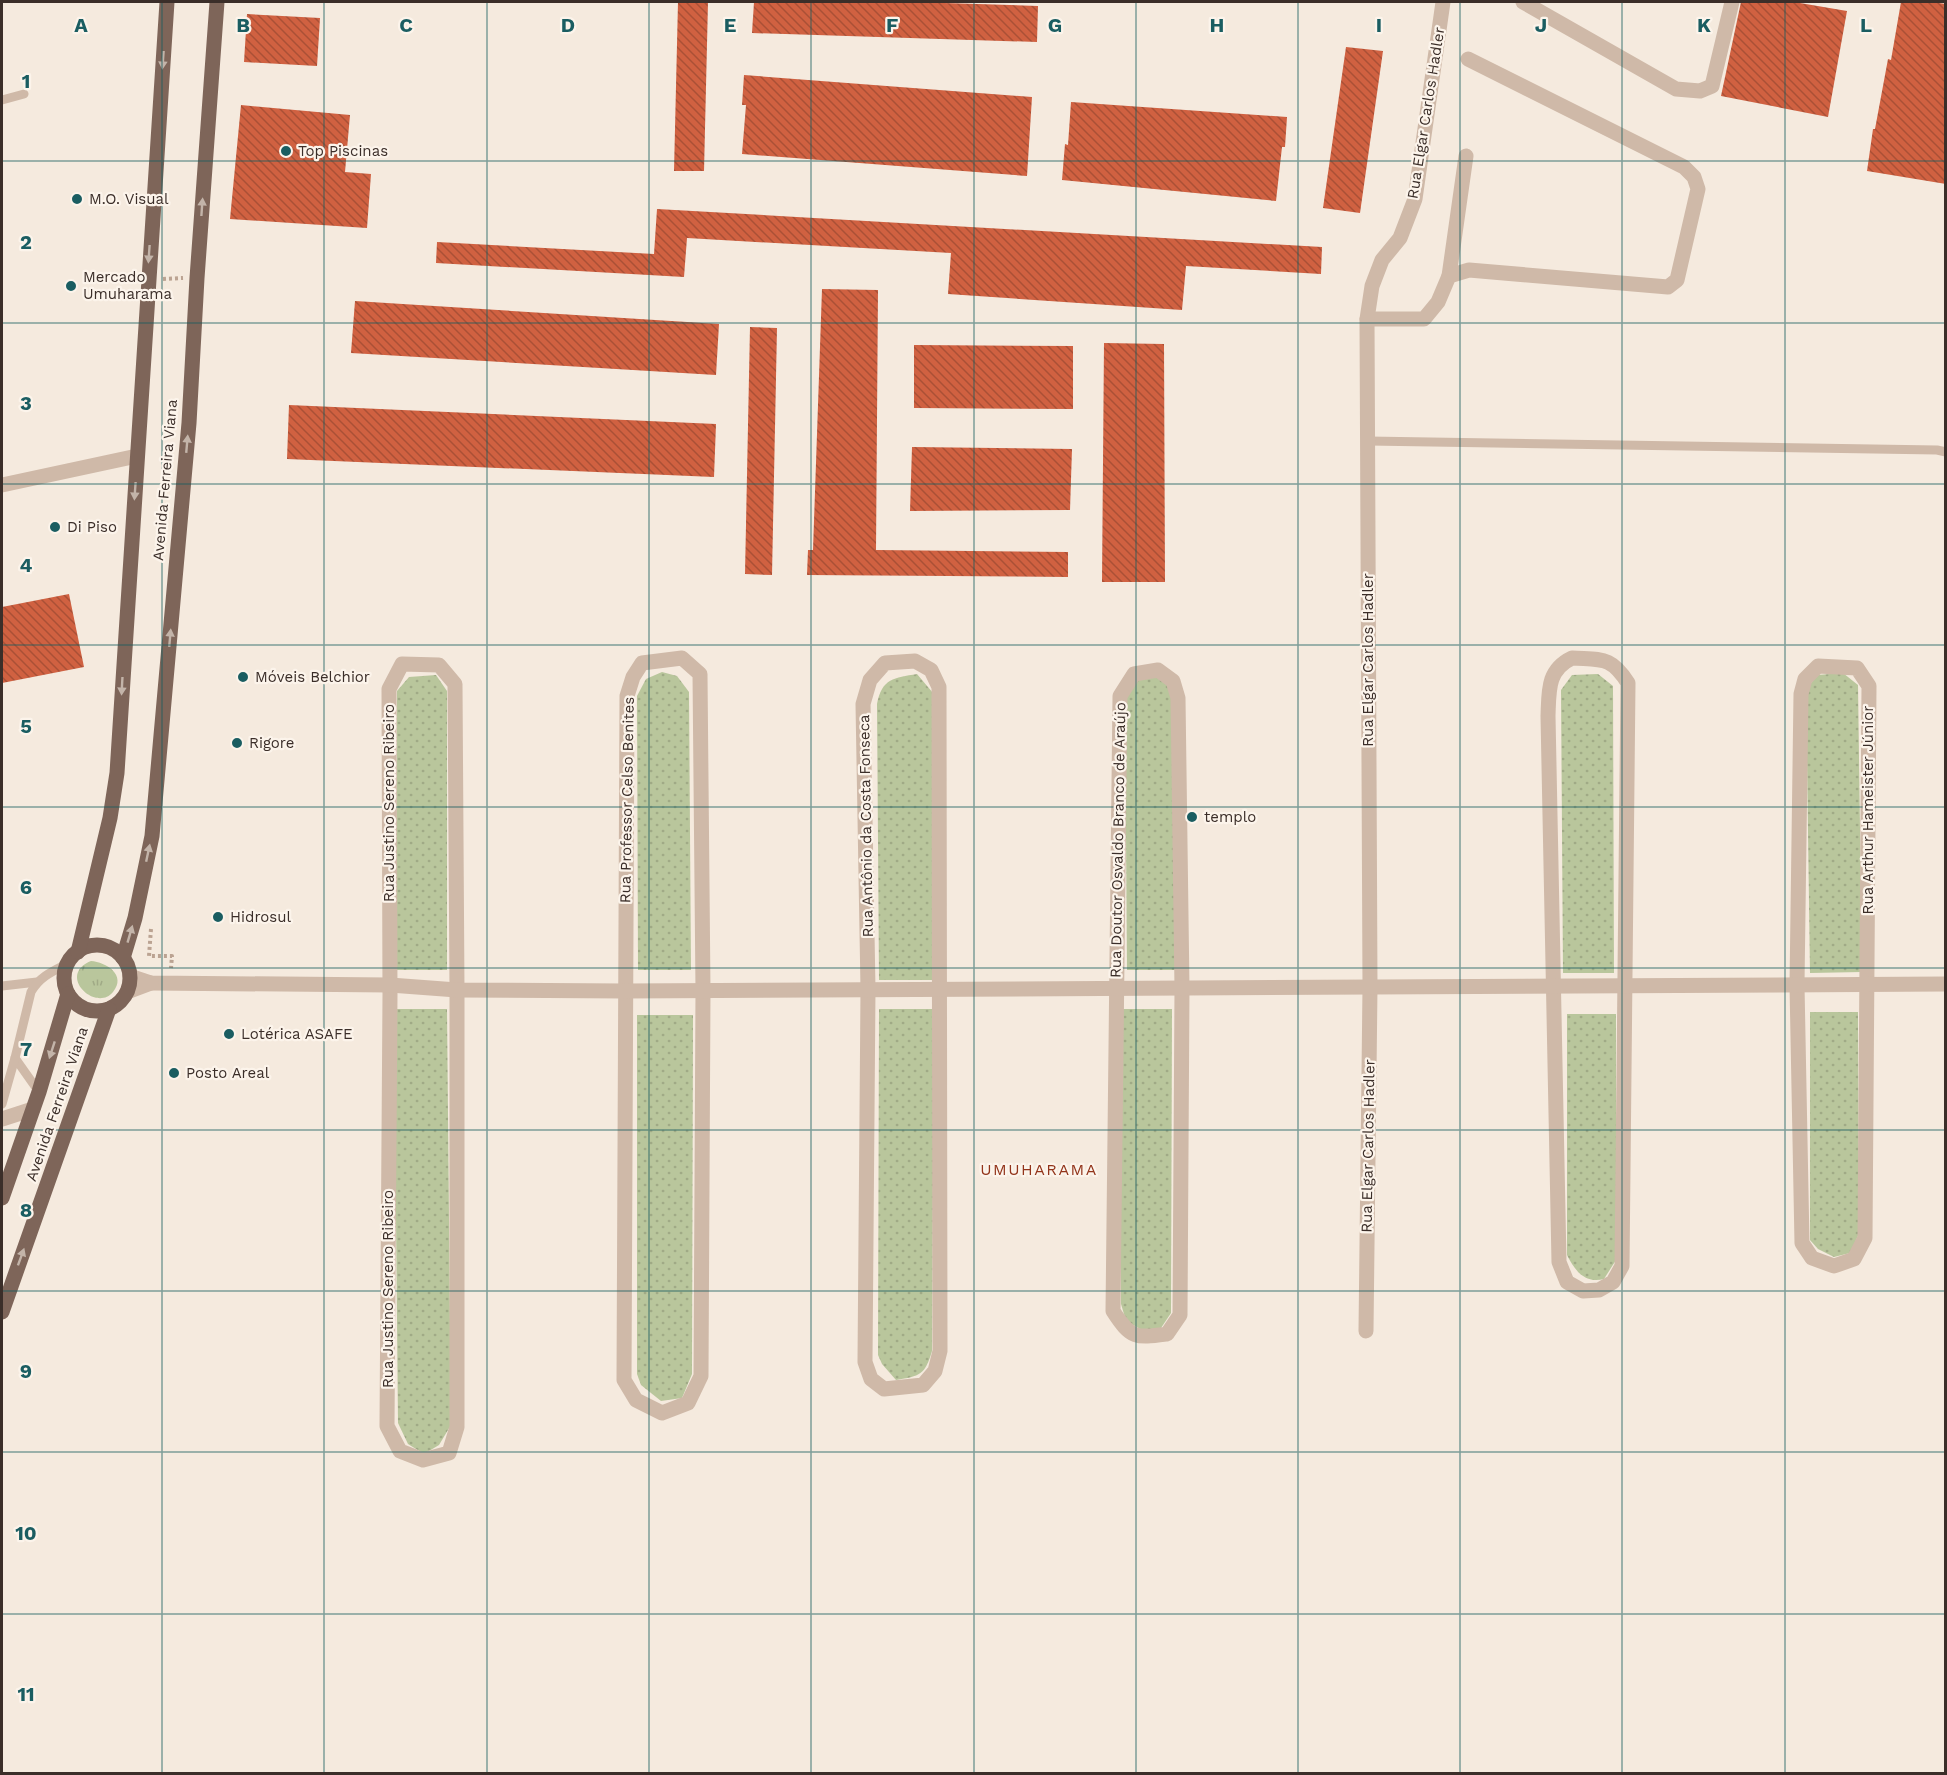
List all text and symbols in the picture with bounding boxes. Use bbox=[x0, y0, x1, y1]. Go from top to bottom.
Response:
text: A bbox=[74, 13, 88, 37]
text: B bbox=[236, 13, 250, 37]
text: C bbox=[399, 13, 413, 37]
text: D bbox=[561, 13, 575, 37]
text: E bbox=[724, 13, 736, 37]
text: F bbox=[886, 13, 898, 37]
text: G bbox=[1048, 13, 1062, 37]
text: H bbox=[1210, 13, 1224, 37]
text: I bbox=[1376, 13, 1382, 37]
text: J bbox=[1535, 13, 1547, 37]
text: K bbox=[1697, 13, 1711, 37]
text: L bbox=[1860, 13, 1872, 37]
street label: Rua Elgar Carlos Hadler bbox=[1404, 26, 1448, 200]
one-way arrow bbox=[158, 50, 167, 69]
text: 1 bbox=[22, 69, 30, 93]
place label: Top Piscinas bbox=[298, 142, 388, 160]
marker: Top Piscinas bbox=[279, 144, 293, 158]
place label: M.O. Visual bbox=[89, 190, 169, 208]
marker: M.O. Visual bbox=[70, 192, 84, 206]
one-way arrow bbox=[198, 198, 207, 217]
text: 2 bbox=[20, 230, 32, 254]
one-way arrow bbox=[145, 245, 154, 264]
place label: Mercado Umuharama bbox=[83, 268, 173, 303]
marker: Mercado Umuharama bbox=[64, 279, 78, 293]
text: 3 bbox=[20, 391, 32, 415]
street label: Avenida Ferreira Viana bbox=[149, 398, 181, 562]
one-way arrow bbox=[182, 434, 192, 453]
one-way arrow bbox=[130, 481, 140, 500]
place label: Di Piso bbox=[67, 518, 117, 536]
marker: Di Piso bbox=[48, 520, 62, 534]
text: 4 bbox=[20, 553, 33, 577]
street label: Rua Elgar Carlos Hadler bbox=[1359, 573, 1377, 747]
one-way arrow bbox=[165, 628, 175, 647]
place label: Móveis Belchior bbox=[255, 668, 370, 686]
marker: Móveis Belchior bbox=[236, 670, 250, 684]
one-way arrow bbox=[117, 676, 126, 695]
street label: Rua Professor Celso Benites bbox=[616, 697, 638, 903]
street label: Rua Doutor Osvaldo Branco de Araújo bbox=[1107, 702, 1129, 978]
street label: Rua Justino Sereno Ribeiro bbox=[380, 704, 398, 902]
street label: Rua Arthur Hameister Júnior bbox=[1859, 706, 1877, 914]
text: 5 bbox=[20, 714, 32, 738]
street label: Rua Antônio da Costa Fonseca bbox=[855, 714, 877, 938]
place label: Rigore bbox=[249, 734, 294, 752]
marker: Rigore bbox=[230, 736, 244, 750]
place label: templo bbox=[1204, 808, 1256, 826]
marker: templo bbox=[1185, 810, 1199, 824]
one-way arrow bbox=[144, 843, 153, 862]
text: 6 bbox=[20, 875, 32, 899]
place label: Hidrosul bbox=[230, 908, 291, 926]
marker: Hidrosul bbox=[211, 910, 225, 924]
one-way arrow bbox=[126, 925, 135, 943]
street label: Avenida Ferreira Viana bbox=[22, 1024, 92, 1184]
place label: Lotérica ASAFE bbox=[241, 1025, 353, 1043]
marker: Lotérica ASAFE bbox=[222, 1027, 236, 1041]
text: 7 bbox=[20, 1037, 32, 1061]
one-way arrow bbox=[47, 1041, 57, 1059]
street label: Rua Elgar Carlos Hadler bbox=[1357, 1059, 1379, 1233]
place label: Posto Areal bbox=[186, 1064, 270, 1082]
marker: Posto Areal bbox=[167, 1066, 181, 1080]
district label: UMUHARAMA bbox=[980, 1160, 1098, 1179]
street label: Rua Justino Sereno Ribeiro bbox=[379, 1190, 397, 1388]
text: 8 bbox=[20, 1198, 32, 1222]
one-way arrow bbox=[17, 1248, 27, 1266]
text: 9 bbox=[20, 1359, 32, 1383]
text: 10 bbox=[15, 1521, 37, 1545]
text: 11 bbox=[17, 1682, 35, 1706]

